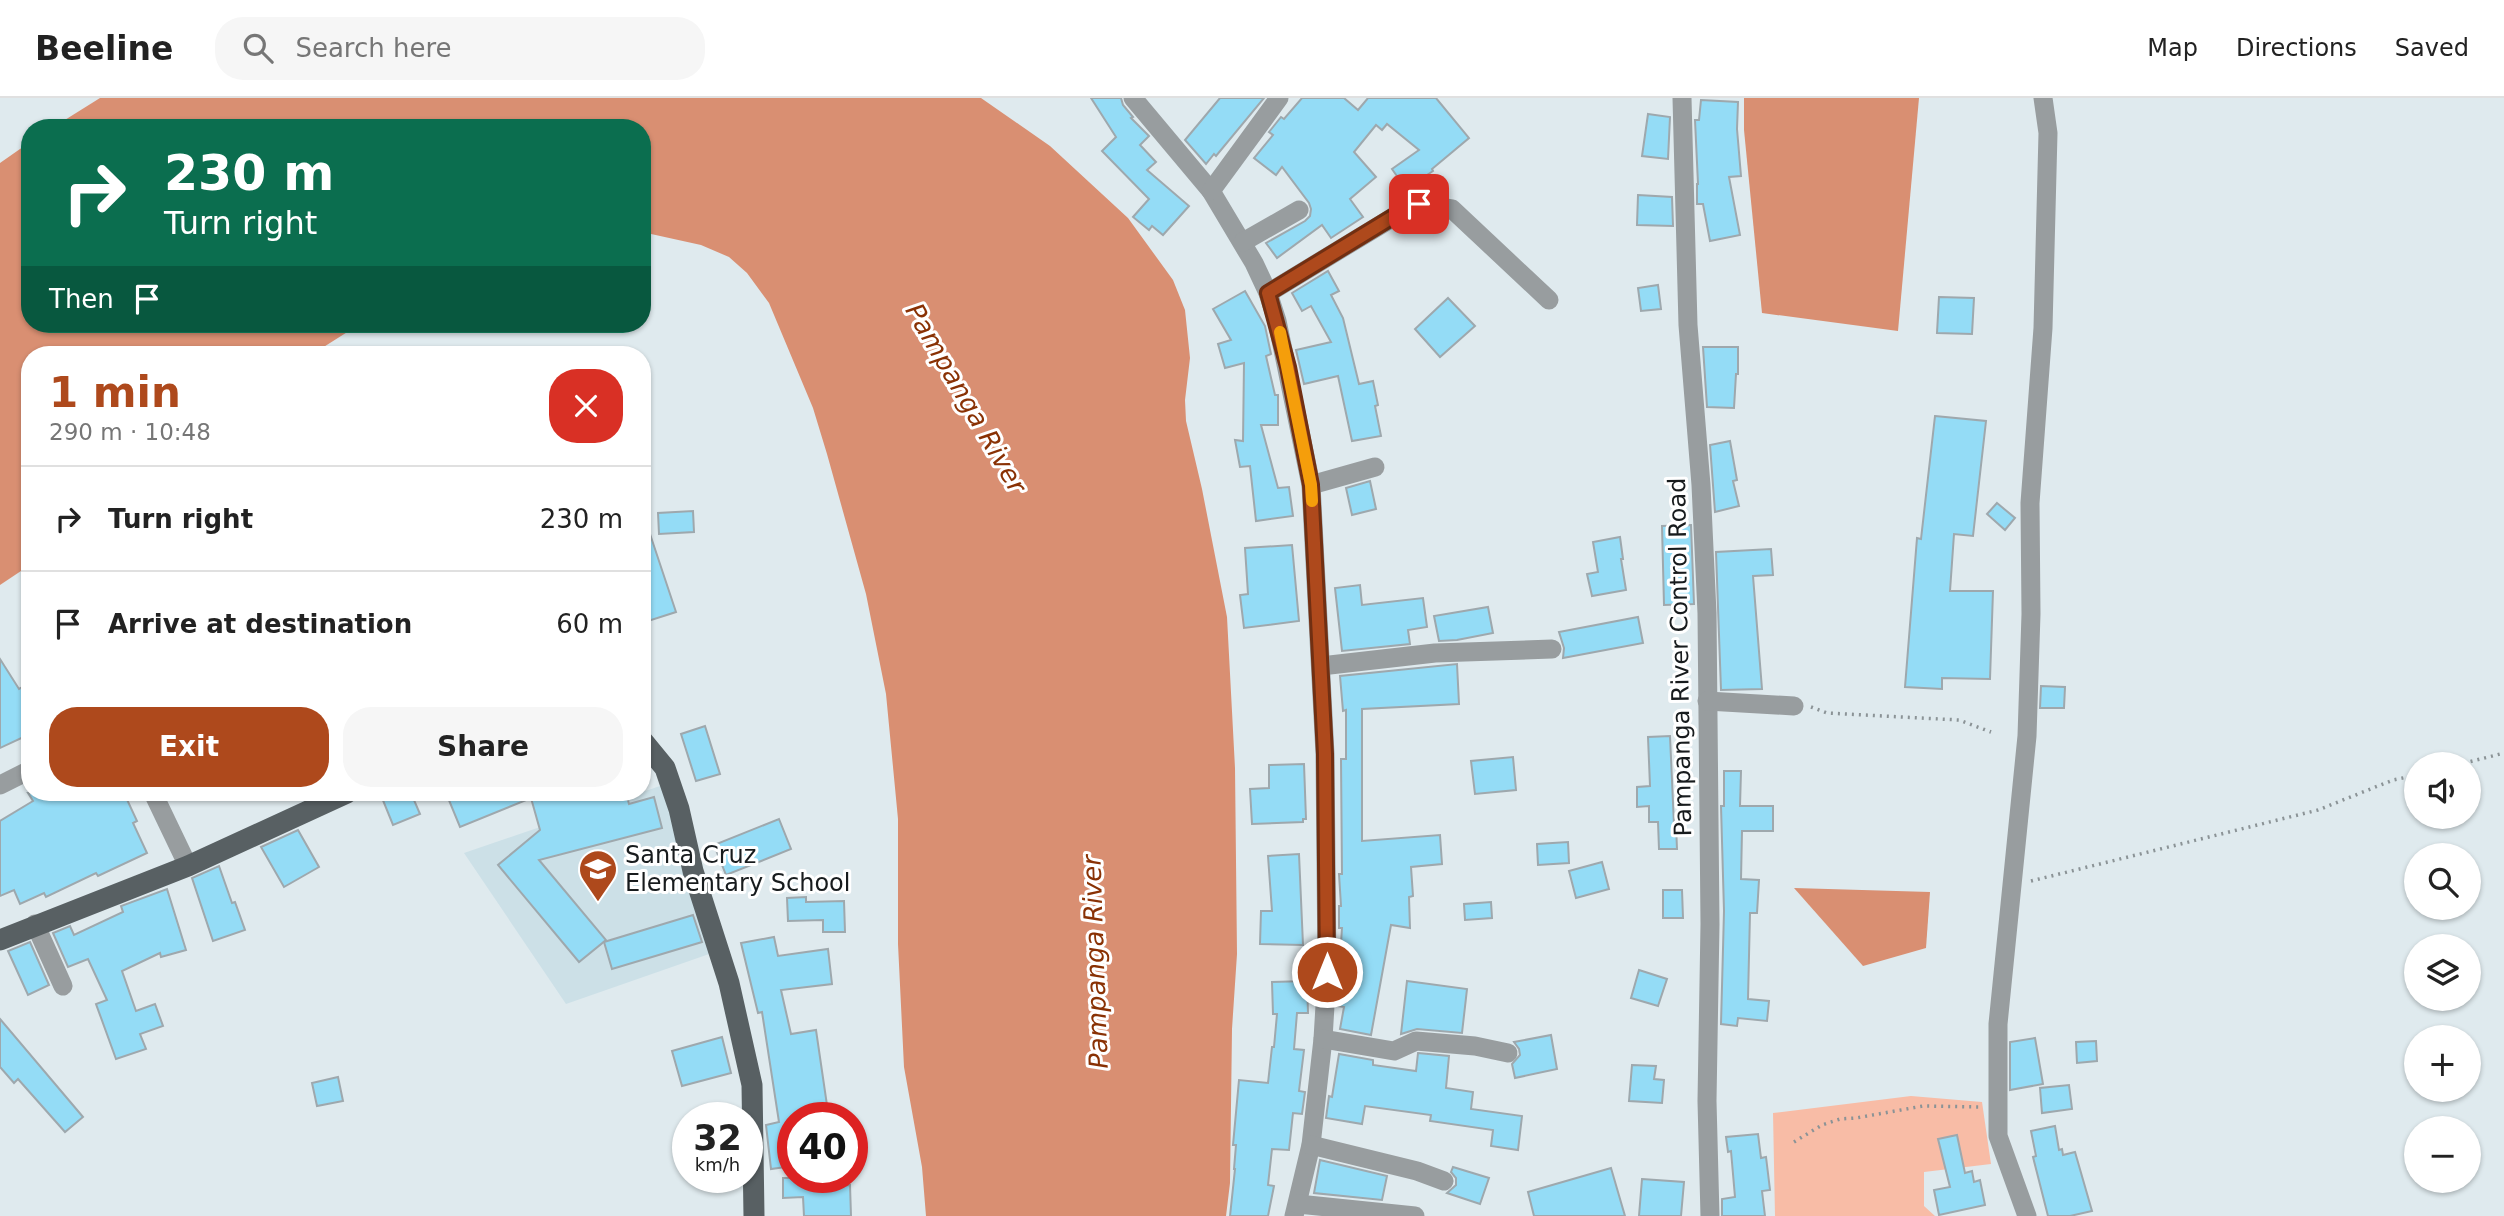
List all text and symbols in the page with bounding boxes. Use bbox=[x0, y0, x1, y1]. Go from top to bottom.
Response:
search box bbox=[215, 17, 705, 80]
text: Beeline bbox=[35, 29, 173, 68]
icon: search bbox=[239, 29, 277, 67]
text: Search here bbox=[295, 33, 452, 63]
text: Map bbox=[2147, 34, 2198, 62]
text: Directions bbox=[2236, 34, 2357, 62]
text: Saved bbox=[2395, 34, 2469, 62]
text: 230 m bbox=[164, 145, 334, 202]
icon: right bbox=[49, 147, 140, 238]
pin bbox=[1389, 174, 1449, 234]
icon: arrive bbox=[1400, 185, 1438, 223]
text: Turn right bbox=[164, 204, 317, 242]
icon: arrive bbox=[128, 280, 166, 318]
text: Then bbox=[49, 284, 114, 314]
water label: Pampanga River bbox=[900, 298, 1034, 500]
text: 1 min bbox=[49, 368, 181, 417]
button: close bbox=[549, 369, 623, 443]
text: 290 m · 10:48 bbox=[49, 419, 211, 445]
street label: Pampanga River Control Road bbox=[1663, 477, 1697, 837]
icon: right bbox=[49, 500, 87, 538]
text: Turn right bbox=[108, 504, 253, 534]
text: 230 m bbox=[540, 504, 623, 534]
icon: arrive bbox=[49, 605, 87, 643]
text: Arrive at destination bbox=[108, 609, 412, 639]
text: 60 m bbox=[556, 609, 623, 639]
button: Exit bbox=[49, 707, 329, 787]
button: Share bbox=[343, 707, 623, 787]
map controls bbox=[2404, 752, 2481, 1193]
button: sound bbox=[2404, 752, 2481, 829]
place label: Santa Cruz Elementary School bbox=[625, 841, 850, 897]
button: search bbox=[2404, 843, 2481, 920]
school or university icon: Santa Cruz Elementary School bbox=[577, 848, 619, 903]
water label: Pampanga River bbox=[1076, 852, 1114, 1069]
button: layers bbox=[2404, 934, 2481, 1011]
position arrow bbox=[1290, 935, 1364, 1009]
button: + bbox=[2404, 1025, 2481, 1102]
speed limit sign: 40 bbox=[777, 1102, 868, 1193]
button: − bbox=[2404, 1116, 2481, 1193]
text: 32 bbox=[693, 1118, 742, 1158]
text: km/h bbox=[695, 1154, 740, 1175]

